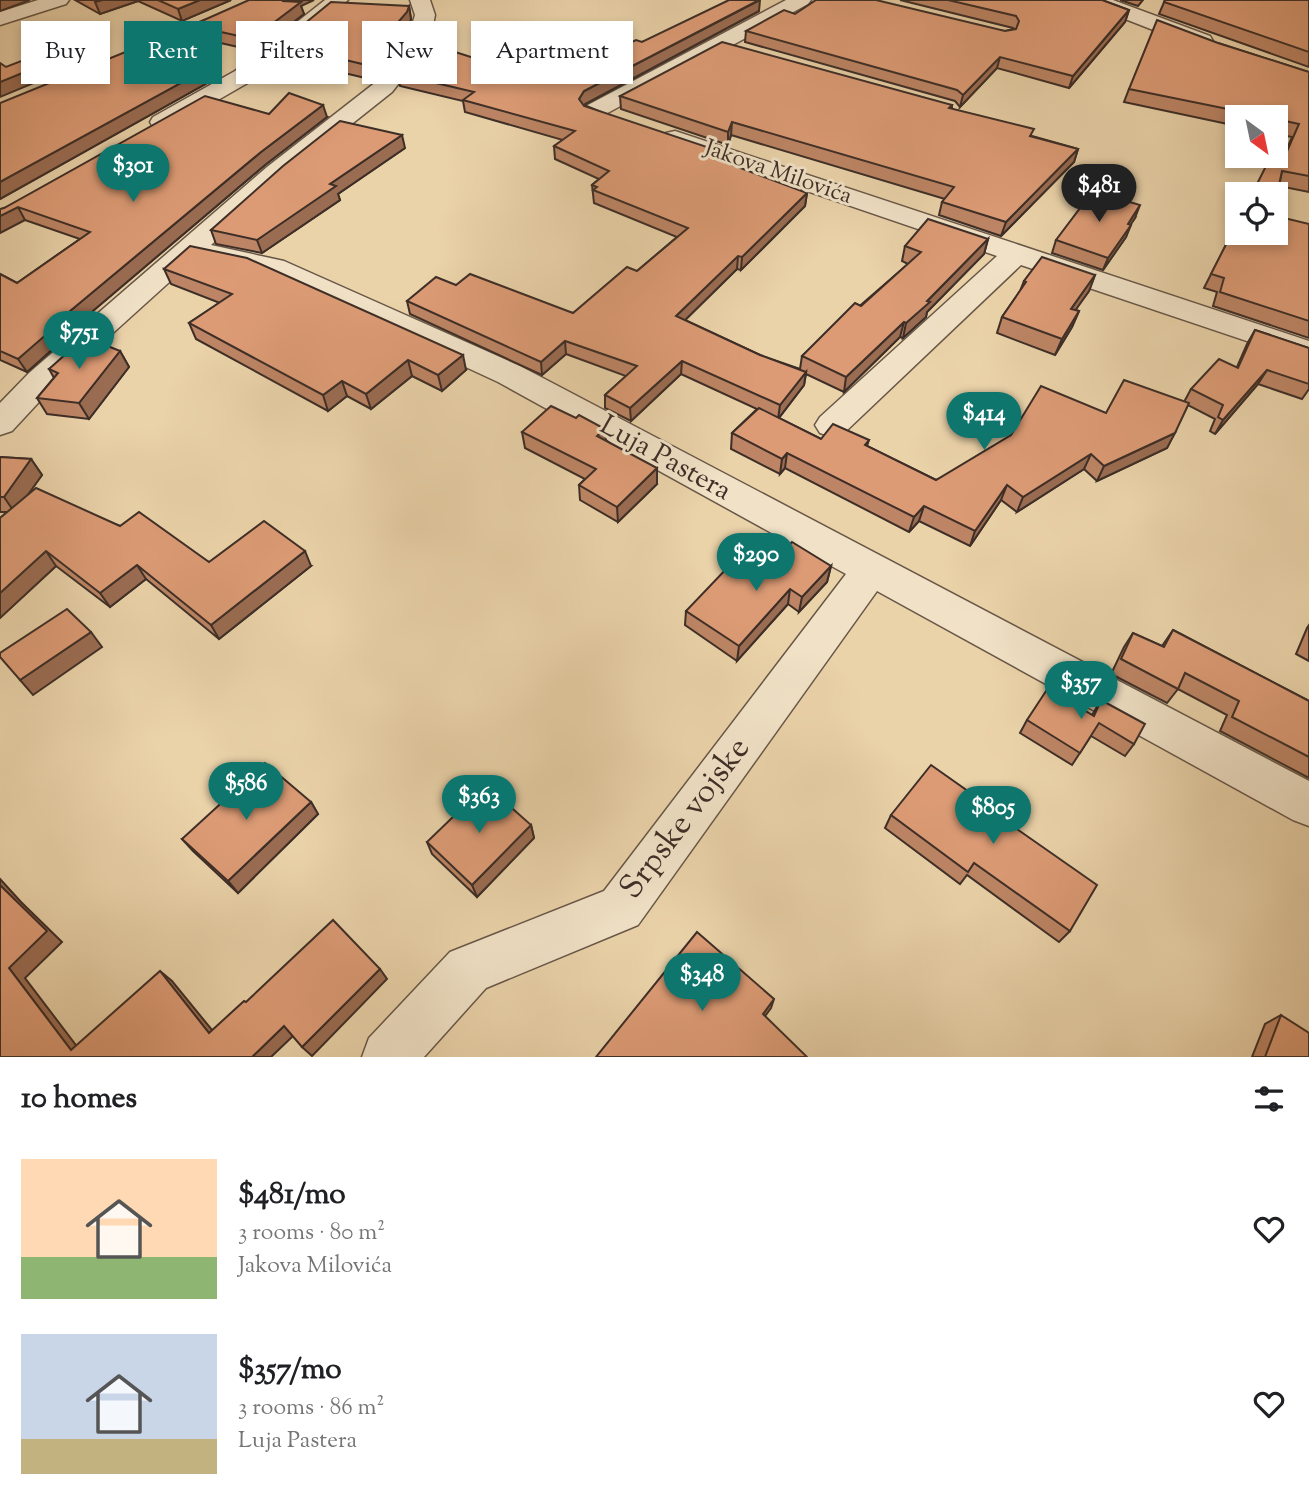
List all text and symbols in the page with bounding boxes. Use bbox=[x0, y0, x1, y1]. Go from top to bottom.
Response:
chip: Buy bbox=[21, 21, 110, 84]
chip: Rent bbox=[124, 21, 222, 84]
chip: Filters bbox=[236, 21, 348, 84]
chip: New bbox=[362, 21, 457, 84]
chip: Apartment bbox=[471, 21, 633, 84]
north arrow bbox=[1225, 105, 1288, 168]
map controls bbox=[1225, 105, 1288, 245]
street label: Jakova Milovića bbox=[698, 132, 857, 214]
pin: $301 bbox=[92, 144, 174, 204]
text: $301 bbox=[112, 150, 154, 183]
pin: $481 bbox=[1058, 164, 1140, 224]
text: $481 bbox=[1077, 170, 1121, 203]
button: locate bbox=[1225, 182, 1288, 245]
pin: $751 bbox=[38, 312, 120, 371]
text: $751 bbox=[59, 317, 99, 350]
pin: $414 bbox=[943, 392, 1025, 452]
text: $414 bbox=[962, 398, 1006, 431]
street label: Luja Pastera bbox=[592, 406, 738, 512]
pin: $290 bbox=[715, 534, 797, 593]
text: $290 bbox=[733, 539, 779, 572]
pin: $357 bbox=[1040, 662, 1122, 721]
text: $357 bbox=[1061, 667, 1101, 700]
street label: Srpske vojske bbox=[609, 728, 763, 910]
pin: $586 bbox=[205, 762, 287, 822]
text: $586 bbox=[224, 768, 268, 801]
pin: $363 bbox=[438, 776, 520, 835]
text: $363 bbox=[458, 781, 500, 814]
pin: $805 bbox=[952, 786, 1034, 846]
text: $805 bbox=[971, 792, 1015, 825]
pin: $348 bbox=[661, 954, 743, 1013]
text: $348 bbox=[680, 959, 724, 992]
text: 10 homes bbox=[21, 1078, 137, 1121]
icon: filters bbox=[1250, 1080, 1288, 1118]
text: $481/mo bbox=[238, 1174, 346, 1217]
icon: home bbox=[77, 1187, 161, 1271]
icon: heart bbox=[1250, 1210, 1288, 1248]
text: 3 rooms · 80 m² bbox=[238, 1217, 385, 1250]
text: Jakova Milovića bbox=[238, 1250, 392, 1283]
text: $357/mo bbox=[238, 1349, 342, 1392]
icon: home bbox=[77, 1362, 161, 1446]
icon: heart bbox=[1250, 1385, 1288, 1423]
text: 3 rooms · 86 m² bbox=[238, 1392, 384, 1425]
text: Luja Pastera bbox=[238, 1425, 357, 1458]

